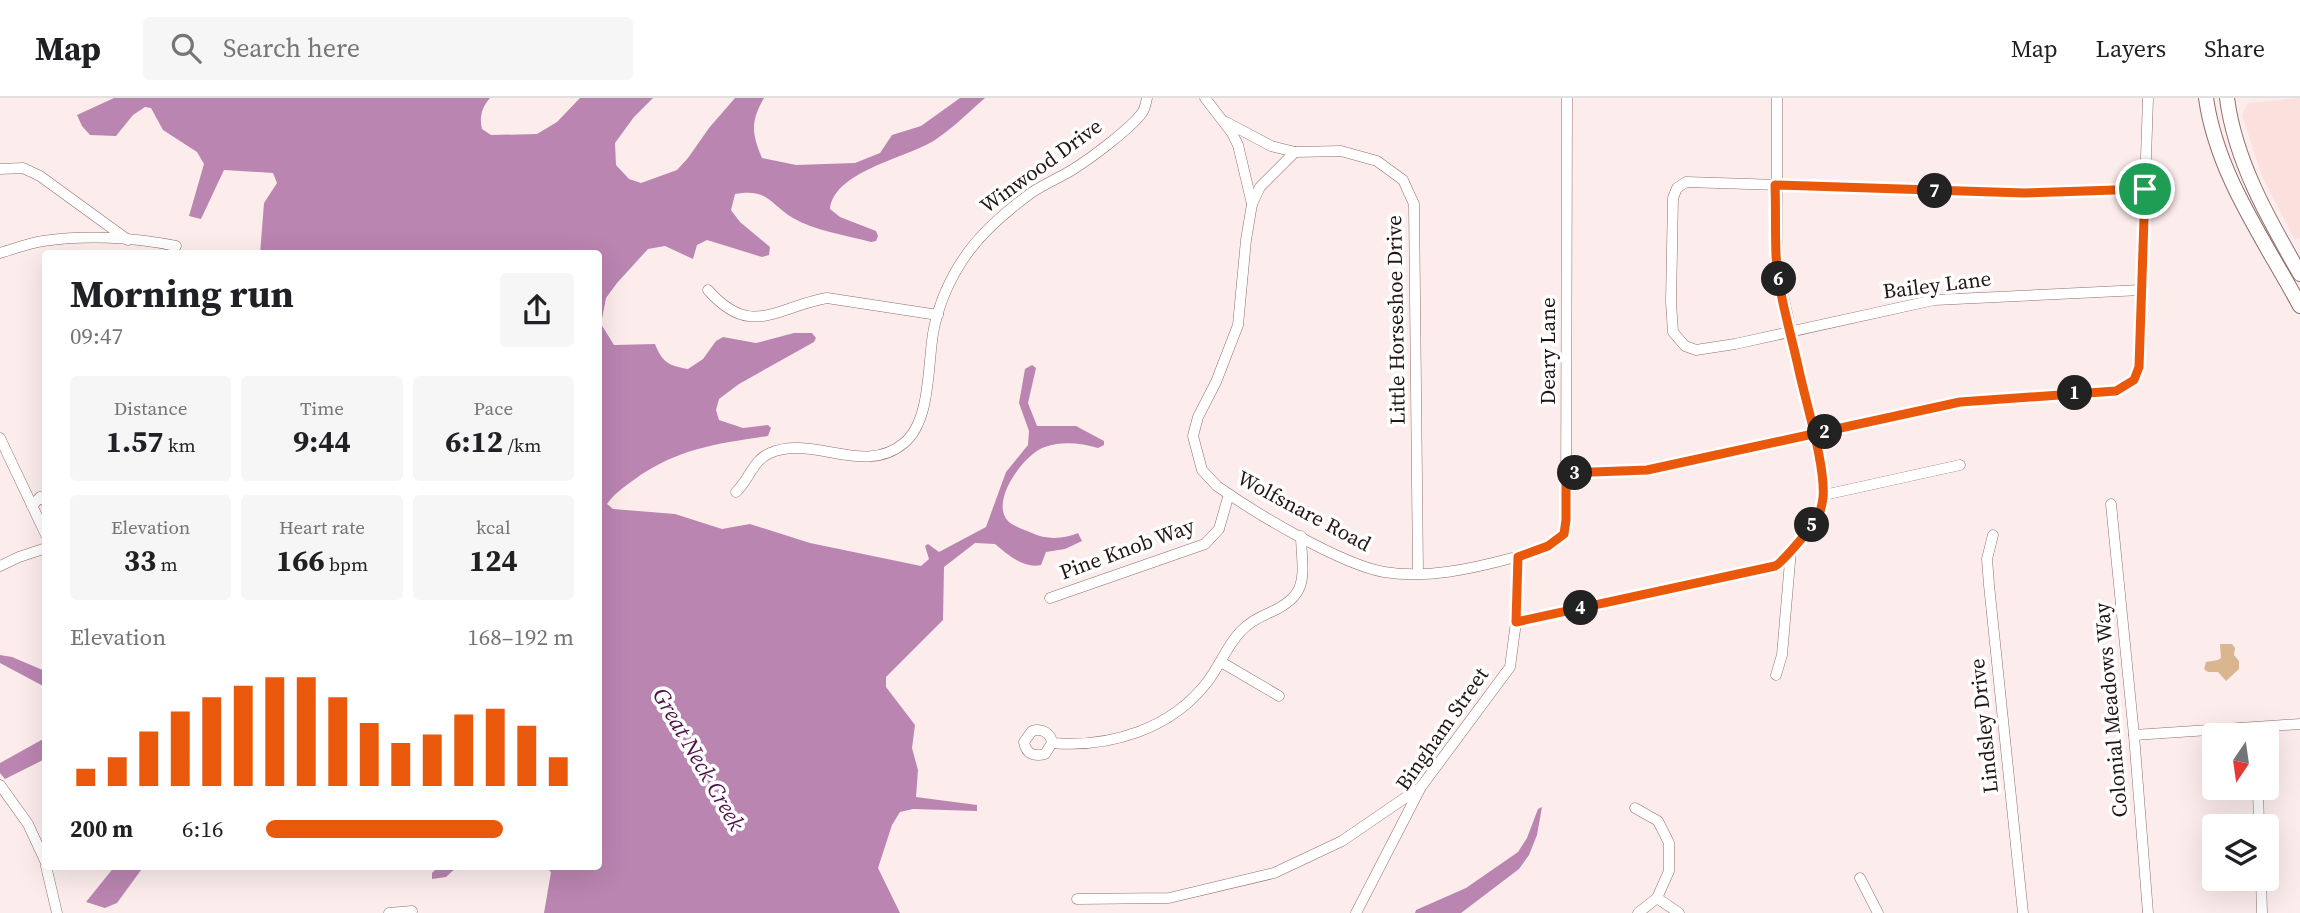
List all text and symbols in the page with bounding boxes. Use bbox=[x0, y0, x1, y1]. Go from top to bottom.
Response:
search box bbox=[143, 17, 633, 80]
text: Map bbox=[35, 26, 101, 71]
icon: search bbox=[167, 29, 205, 67]
text: Search here bbox=[223, 30, 360, 66]
text: Map bbox=[2011, 32, 2058, 65]
text: Layers bbox=[2096, 32, 2166, 65]
text: Share bbox=[2204, 32, 2265, 65]
street label: Winwood Drive bbox=[974, 111, 1108, 220]
pin bbox=[2115, 159, 2175, 219]
icon: arrive bbox=[2126, 170, 2164, 208]
pin: 7 bbox=[1918, 174, 1952, 208]
text: 7 bbox=[1929, 177, 1940, 203]
street label: Little Horseshoe Drive bbox=[1379, 215, 1412, 425]
pin: 6 bbox=[1762, 262, 1796, 296]
street label: Bailey Lane bbox=[1881, 263, 1993, 306]
text: 6 bbox=[1773, 265, 1784, 291]
text: Morning run bbox=[70, 268, 294, 320]
button: share bbox=[500, 273, 574, 347]
street label: Deary Lane bbox=[1533, 297, 1562, 405]
text: 09:47 bbox=[70, 320, 123, 352]
pin: 1 bbox=[2058, 376, 2092, 410]
text: 1 bbox=[2069, 379, 2080, 405]
text: Distance bbox=[114, 395, 187, 421]
text: Time bbox=[300, 395, 344, 421]
text: Pace bbox=[473, 395, 513, 421]
pin: 2 bbox=[1808, 414, 1842, 450]
text: 2 bbox=[1819, 418, 1830, 444]
text: 1.57 bbox=[106, 421, 164, 462]
text: 9:44 bbox=[293, 421, 351, 462]
text: 6:12 bbox=[445, 421, 503, 462]
text: km bbox=[164, 432, 196, 458]
text: /km bbox=[503, 432, 541, 458]
pin: 3 bbox=[1558, 456, 1592, 490]
text: 3 bbox=[1569, 459, 1580, 485]
street label: Wolfsnare Road bbox=[1232, 463, 1376, 558]
pin: 5 bbox=[1794, 508, 1829, 542]
street label: Pine Knob Way bbox=[1055, 511, 1199, 586]
text: 5 bbox=[1806, 511, 1817, 537]
text: Elevation bbox=[111, 514, 190, 540]
text: Heart rate bbox=[279, 514, 365, 540]
text: kcal bbox=[476, 514, 511, 540]
text: 33 bbox=[124, 540, 156, 581]
text: 166 bbox=[276, 540, 325, 581]
text: 124 bbox=[469, 540, 518, 581]
text: m bbox=[156, 551, 178, 577]
text: bpm bbox=[325, 551, 368, 577]
pin: 4 bbox=[1564, 590, 1598, 626]
text: 4 bbox=[1575, 594, 1586, 620]
street label: Colonial Meadows Way bbox=[2087, 601, 2134, 819]
text: Elevation bbox=[70, 621, 166, 653]
text: 168–192 m bbox=[467, 621, 574, 653]
street label: Lindsley Drive bbox=[1962, 657, 2005, 795]
street label: Bingham Street bbox=[1388, 661, 1495, 796]
water label: Great Neck Creek bbox=[645, 682, 753, 836]
north arrow bbox=[2202, 723, 2278, 800]
map controls bbox=[2202, 723, 2279, 891]
text: 200 m bbox=[70, 813, 133, 845]
text: 6:16 bbox=[182, 813, 223, 845]
button: layers bbox=[2202, 814, 2279, 891]

